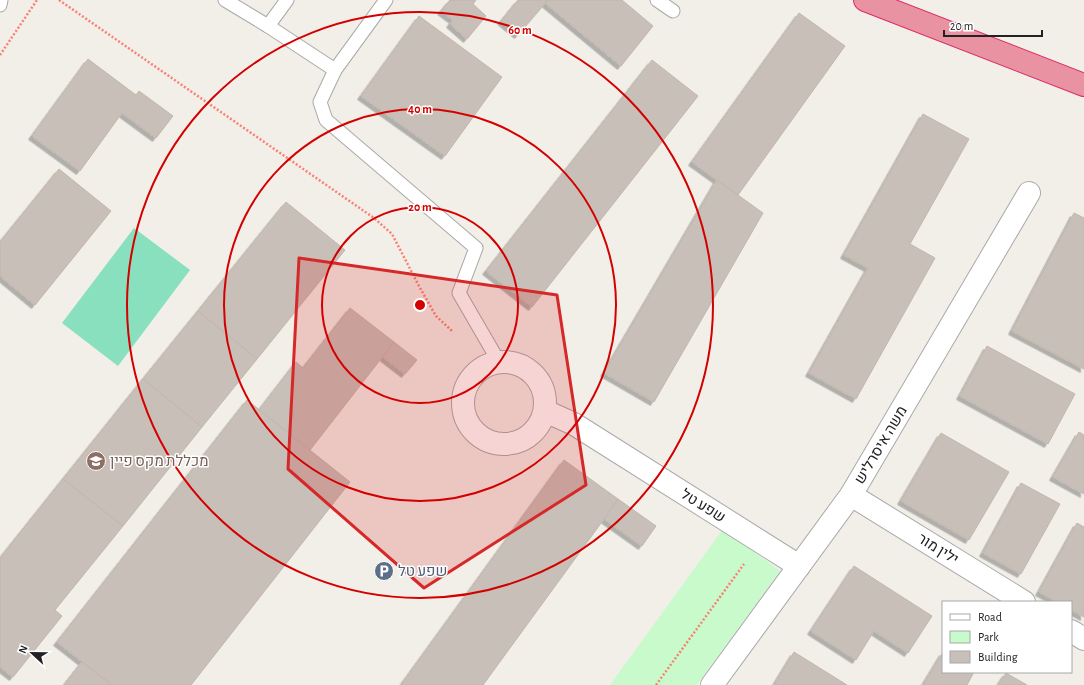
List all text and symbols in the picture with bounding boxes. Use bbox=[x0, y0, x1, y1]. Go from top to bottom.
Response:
scale bar bbox=[944, 12, 1042, 38]
text: 20 m bbox=[950, 20, 973, 32]
text: 60 m bbox=[508, 24, 532, 36]
text: 40 m bbox=[408, 103, 432, 115]
text: 20 m bbox=[408, 201, 432, 213]
centre of rings bbox=[413, 298, 427, 312]
street label: משה איסרליש bbox=[852, 403, 910, 487]
school or university icon: מכללת מקס פיין bbox=[85, 450, 107, 472]
place label: מכללת מקס פיין bbox=[110, 454, 208, 469]
street label: שפע טל bbox=[678, 487, 728, 525]
street label: ילין מור bbox=[915, 531, 961, 567]
parking icon: שפע טל bbox=[373, 560, 395, 582]
place label: שפע טל bbox=[398, 564, 447, 579]
legend bbox=[942, 601, 1072, 673]
text: Road bbox=[978, 611, 1002, 623]
text: Park bbox=[978, 631, 999, 643]
north arrow bbox=[12, 633, 52, 673]
text: N bbox=[17, 644, 30, 655]
text: Building bbox=[978, 651, 1018, 663]

